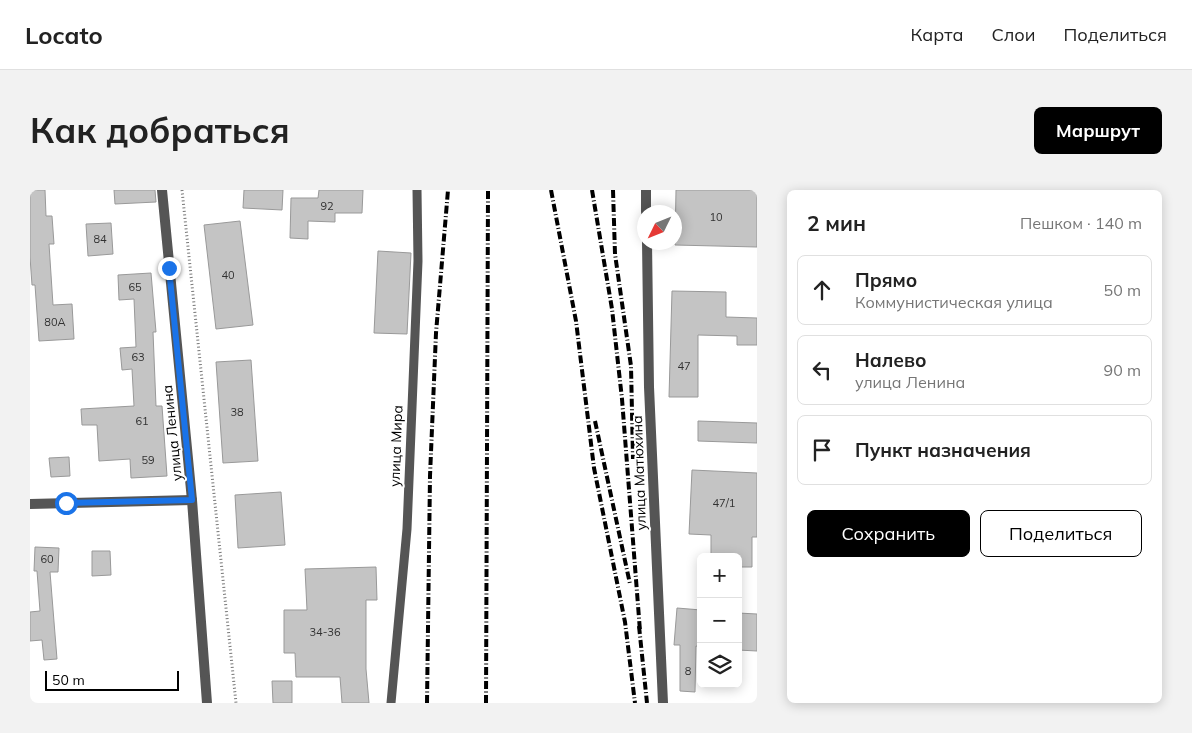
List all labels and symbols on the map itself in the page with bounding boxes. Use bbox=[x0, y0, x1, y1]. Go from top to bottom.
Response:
house number: 92 bbox=[320, 199, 334, 213]
north arrow bbox=[637, 205, 682, 250]
house number: 10 bbox=[709, 210, 723, 224]
house number: 84 bbox=[93, 232, 107, 246]
route end bbox=[158, 257, 181, 280]
house number: 40 bbox=[221, 268, 235, 282]
house number: 65 bbox=[128, 280, 142, 294]
house number: 80А bbox=[44, 315, 66, 329]
house number: 63 bbox=[131, 350, 145, 364]
house number: 47 bbox=[677, 359, 691, 373]
street label: улица Ленина bbox=[158, 384, 186, 482]
house number: 38 bbox=[230, 405, 244, 419]
street label: улица Мира bbox=[386, 405, 406, 487]
house number: 61 bbox=[135, 414, 149, 428]
street label: улица Матюхина bbox=[628, 415, 650, 531]
house number: 59 bbox=[141, 453, 155, 467]
route start bbox=[55, 492, 78, 515]
house number: 47/1 bbox=[713, 496, 735, 510]
house number: 60 bbox=[40, 552, 54, 566]
house number: 34-36 bbox=[309, 625, 341, 639]
house number: 8 bbox=[685, 664, 692, 678]
scale bar bbox=[45, 668, 179, 691]

